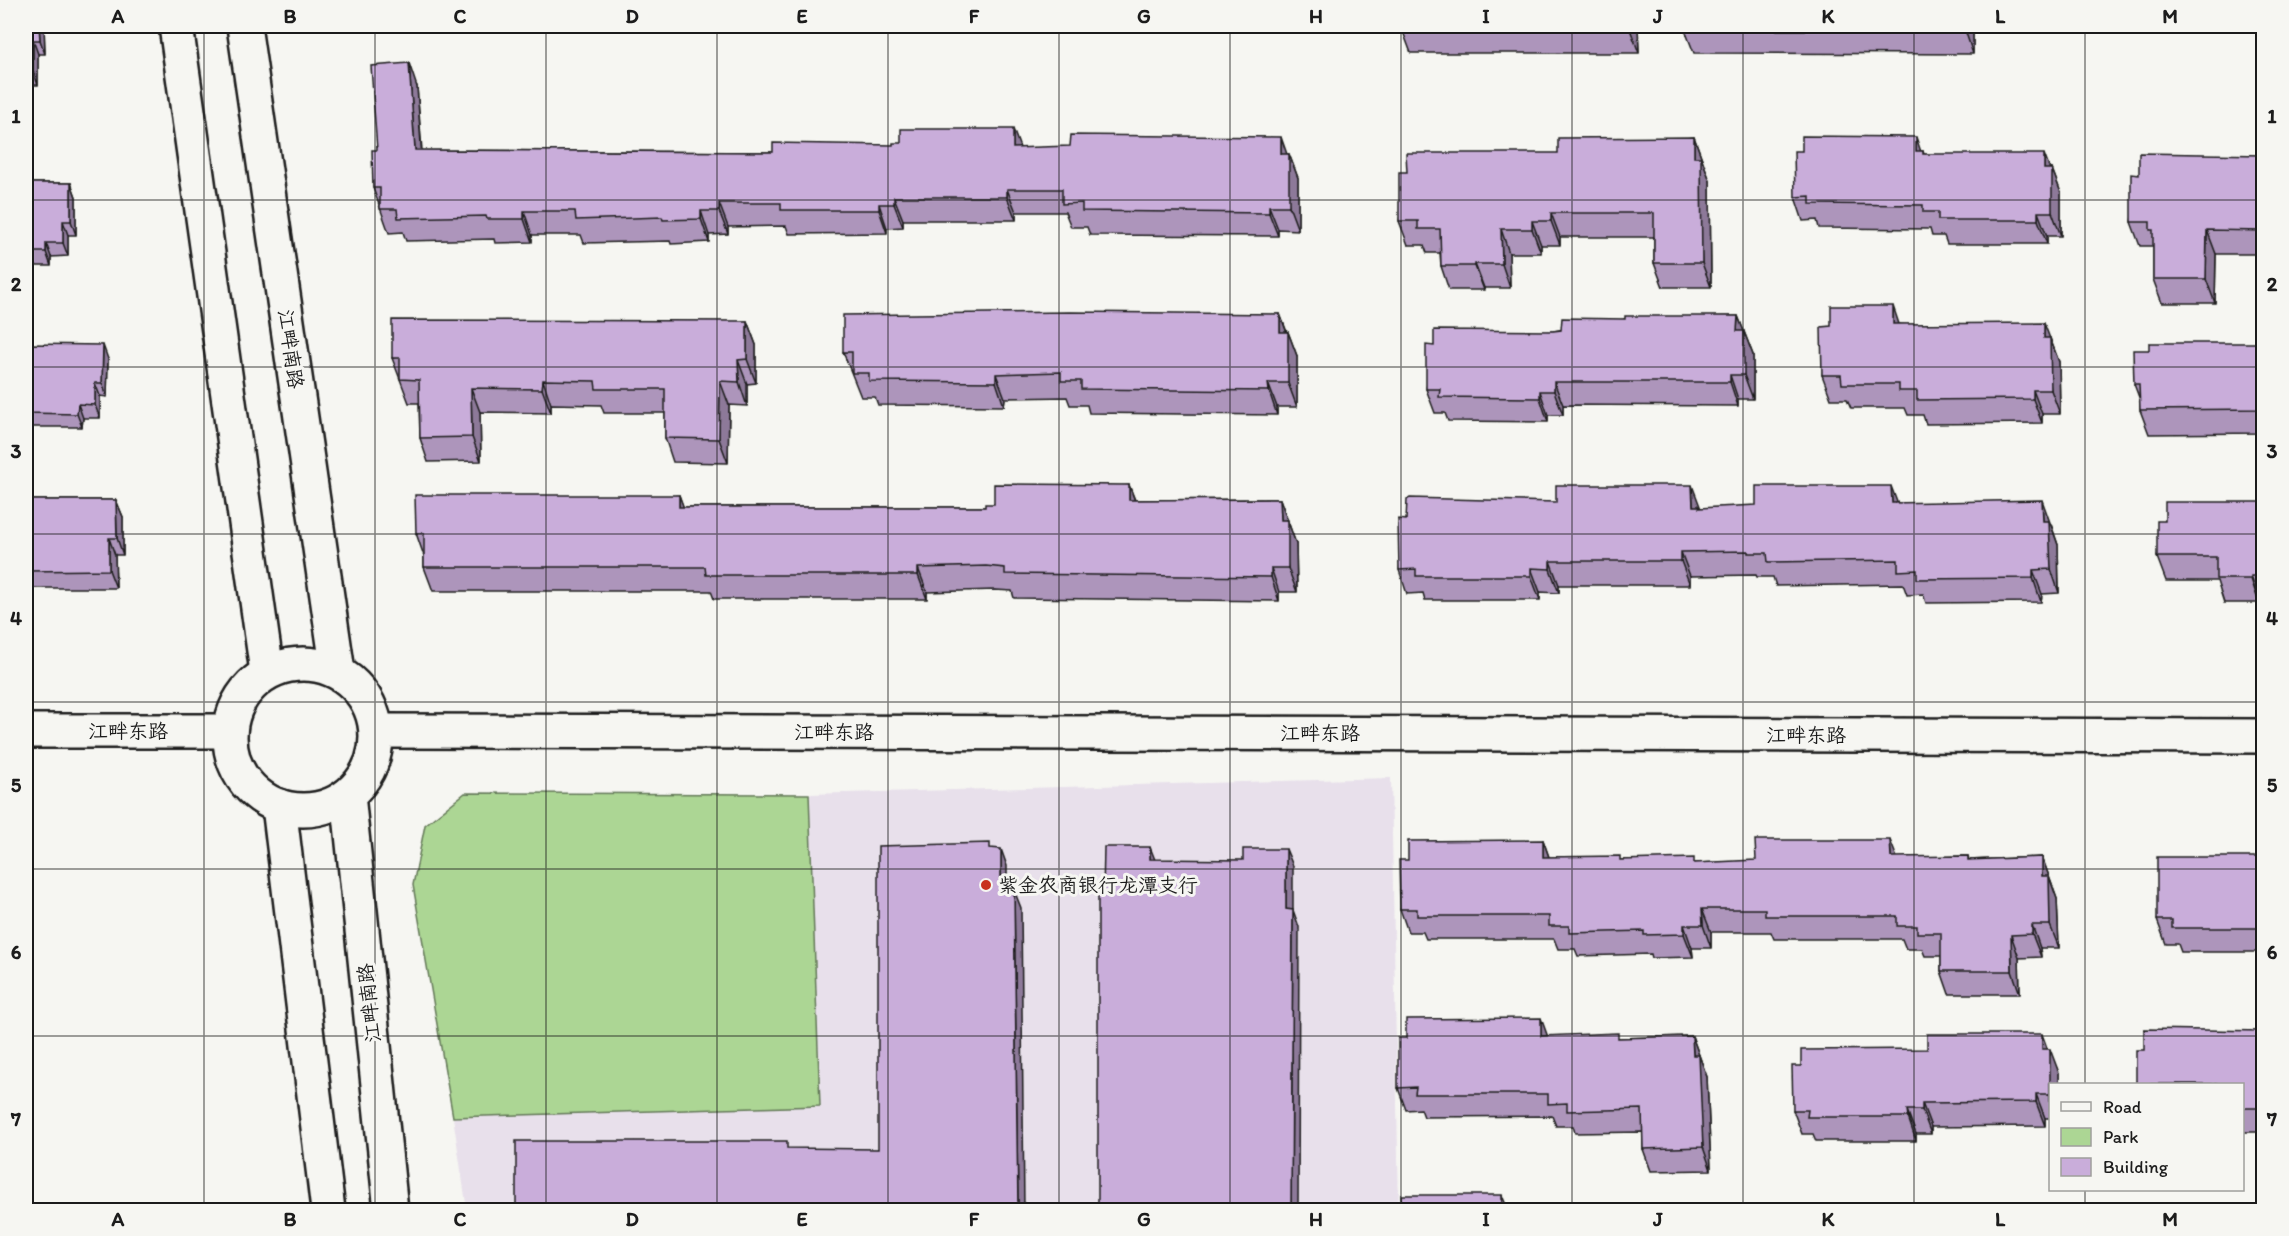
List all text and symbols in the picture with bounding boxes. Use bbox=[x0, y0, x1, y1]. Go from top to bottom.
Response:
text: A bbox=[111, 4, 125, 28]
text: B bbox=[284, 4, 297, 28]
text: C bbox=[454, 4, 467, 28]
text: D bbox=[625, 4, 639, 28]
text: E bbox=[796, 4, 808, 28]
text: F bbox=[969, 4, 980, 28]
text: G bbox=[1137, 4, 1151, 28]
text: H bbox=[1309, 4, 1323, 28]
text: I bbox=[1482, 4, 1490, 28]
text: J bbox=[1652, 4, 1663, 28]
text: K bbox=[1822, 4, 1836, 28]
text: L bbox=[1995, 4, 2006, 28]
text: M bbox=[2162, 4, 2178, 28]
text: 1 bbox=[11, 104, 21, 128]
text: 1 bbox=[2267, 104, 2277, 128]
text: 2 bbox=[11, 272, 22, 296]
text: 2 bbox=[2267, 272, 2278, 296]
street label: 江畔南路 bbox=[274, 308, 309, 391]
text: 3 bbox=[11, 439, 22, 463]
text: 3 bbox=[2267, 439, 2278, 463]
text: 4 bbox=[10, 606, 22, 630]
text: 4 bbox=[2266, 606, 2278, 630]
street label: 江畔东路 bbox=[88, 719, 169, 743]
street label: 江畔东路 bbox=[794, 720, 875, 744]
street label: 江畔东路 bbox=[1280, 721, 1361, 745]
street label: 江畔东路 bbox=[1766, 723, 1847, 747]
text: 5 bbox=[11, 773, 22, 797]
text: 5 bbox=[2267, 773, 2278, 797]
place label: 紫金农商银行龙潭支行 bbox=[998, 873, 1198, 897]
marker: 紫金农商银行龙潭支行 bbox=[979, 878, 993, 892]
text: 6 bbox=[11, 940, 22, 964]
text: 6 bbox=[2267, 940, 2278, 964]
street label: 江畔南路 bbox=[353, 961, 385, 1044]
legend bbox=[2049, 1083, 2244, 1191]
text: Road bbox=[2103, 1096, 2142, 1118]
text: 7 bbox=[10, 1107, 21, 1131]
text: 7 bbox=[2266, 1107, 2277, 1131]
text: Park bbox=[2103, 1126, 2138, 1148]
text: Building bbox=[2103, 1156, 2169, 1178]
text: A bbox=[111, 1207, 125, 1231]
text: B bbox=[284, 1207, 297, 1231]
text: C bbox=[454, 1207, 467, 1231]
text: D bbox=[625, 1207, 639, 1231]
text: E bbox=[796, 1207, 808, 1231]
text: F bbox=[969, 1207, 980, 1231]
text: G bbox=[1137, 1207, 1151, 1231]
text: H bbox=[1309, 1207, 1323, 1231]
text: I bbox=[1482, 1207, 1490, 1231]
text: J bbox=[1652, 1207, 1663, 1231]
text: K bbox=[1822, 1207, 1836, 1231]
text: L bbox=[1995, 1207, 2006, 1231]
text: M bbox=[2162, 1207, 2178, 1231]

